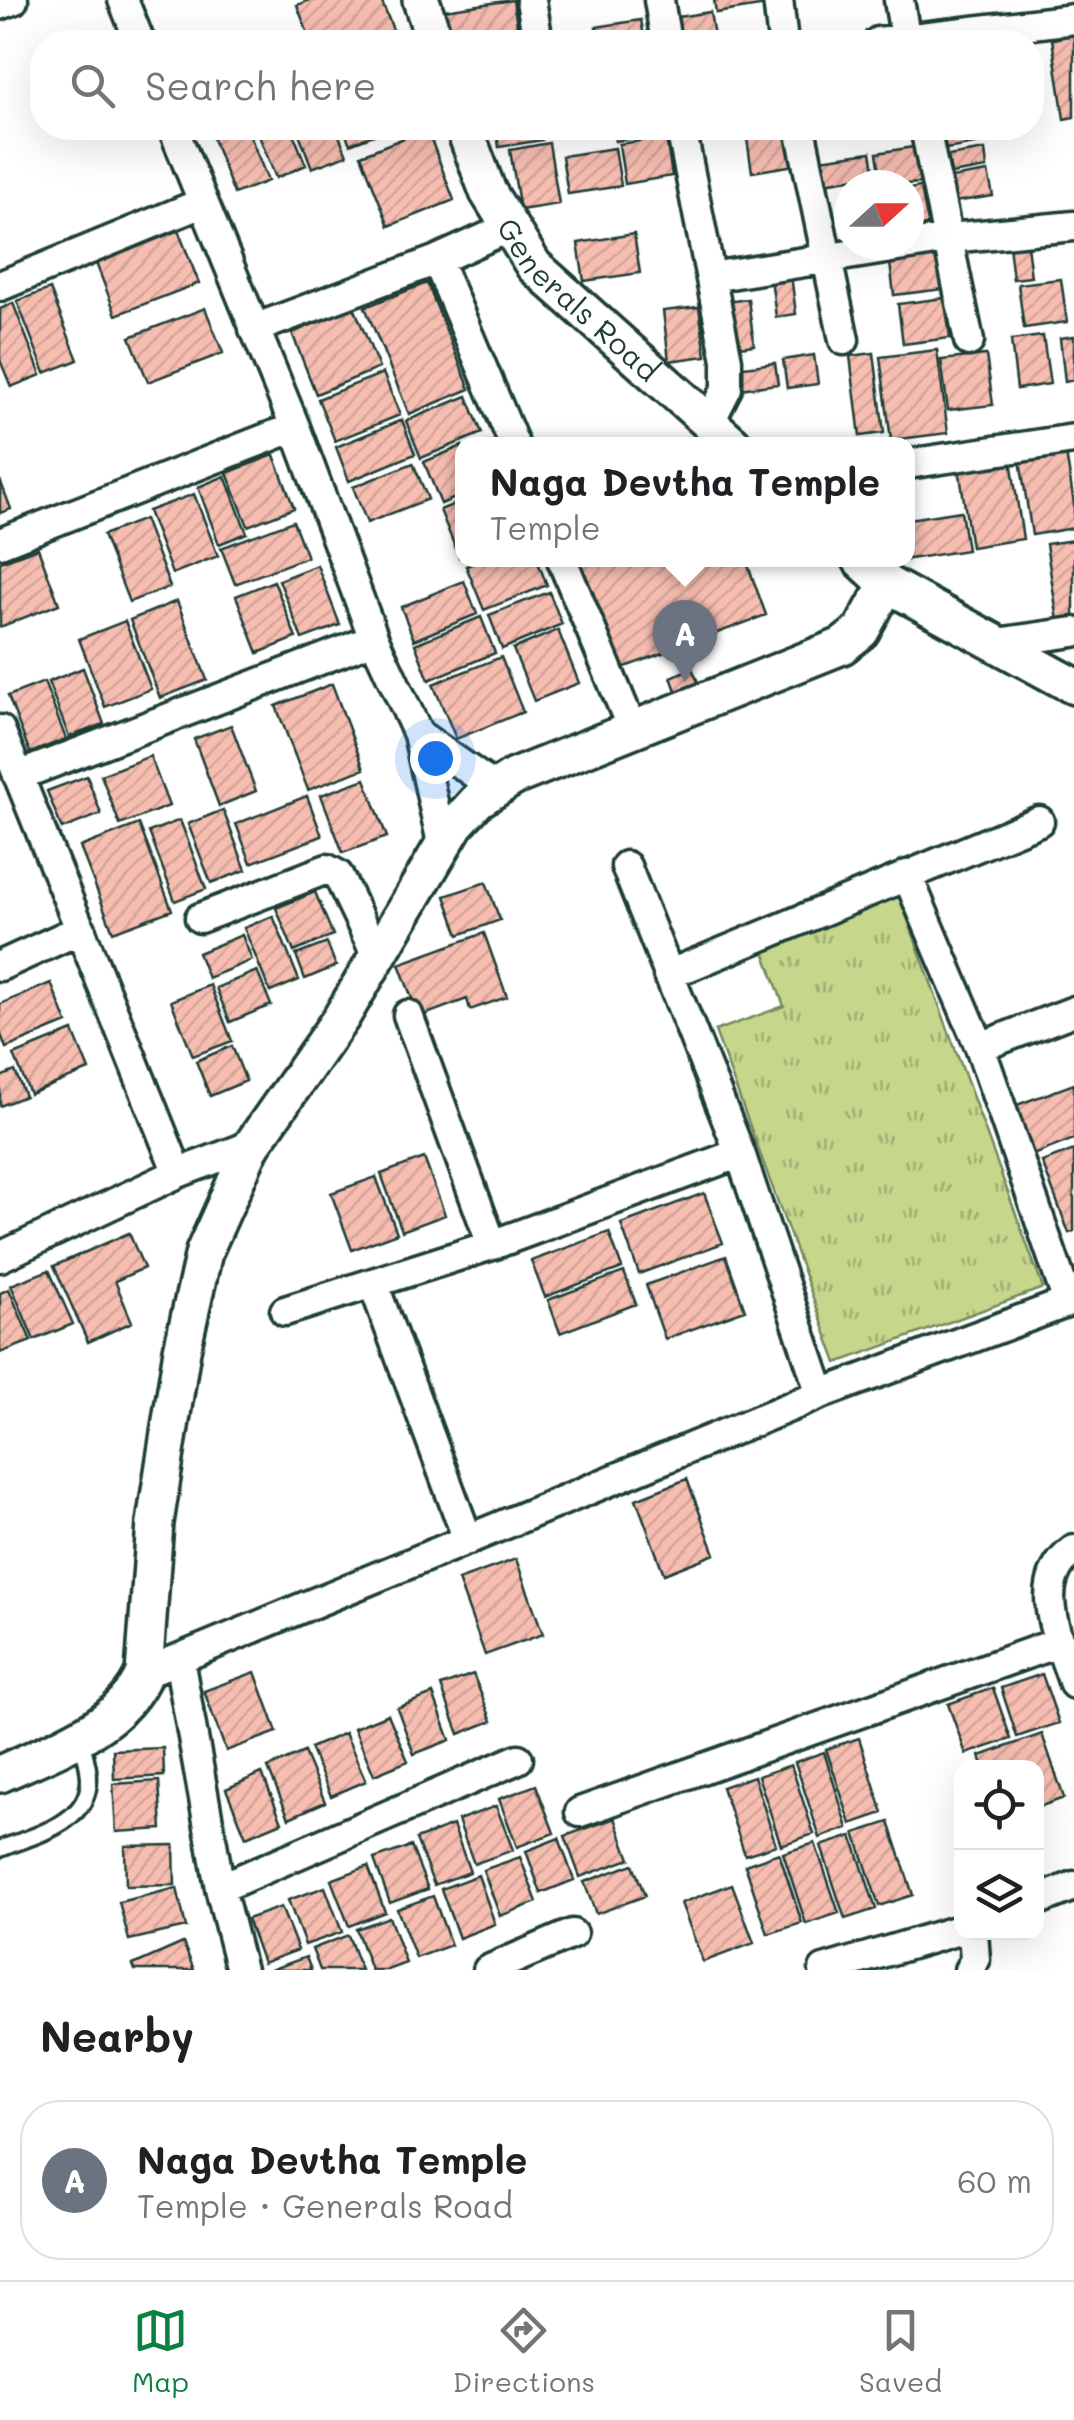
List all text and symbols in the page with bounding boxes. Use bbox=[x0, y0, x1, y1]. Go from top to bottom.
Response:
search box bbox=[30, 30, 1044, 140]
icon: search bbox=[65, 58, 120, 113]
text: Search here bbox=[145, 60, 376, 110]
north arrow bbox=[834, 170, 924, 260]
street label: Generals Road bbox=[489, 210, 669, 389]
popup bbox=[455, 437, 915, 567]
text: Naga Devtha Temple bbox=[490, 456, 880, 506]
text: Temple bbox=[490, 506, 601, 548]
pin: A bbox=[652, 600, 718, 682]
your location bbox=[410, 733, 461, 784]
map controls bbox=[954, 1760, 1044, 1940]
button: locate bbox=[954, 1760, 1044, 1850]
button: layers bbox=[954, 1850, 1044, 1940]
text: Nearby bbox=[40, 2008, 194, 2063]
text: Naga Devtha Temple bbox=[137, 2134, 527, 2184]
text: A bbox=[63, 2159, 86, 2201]
text: 60 m bbox=[957, 2159, 1032, 2201]
text: Temple · Generals Road bbox=[137, 2184, 513, 2226]
tab: Map bbox=[132, 2303, 189, 2399]
tab: Directions bbox=[453, 2303, 595, 2399]
tab: Saved bbox=[859, 2303, 942, 2399]

